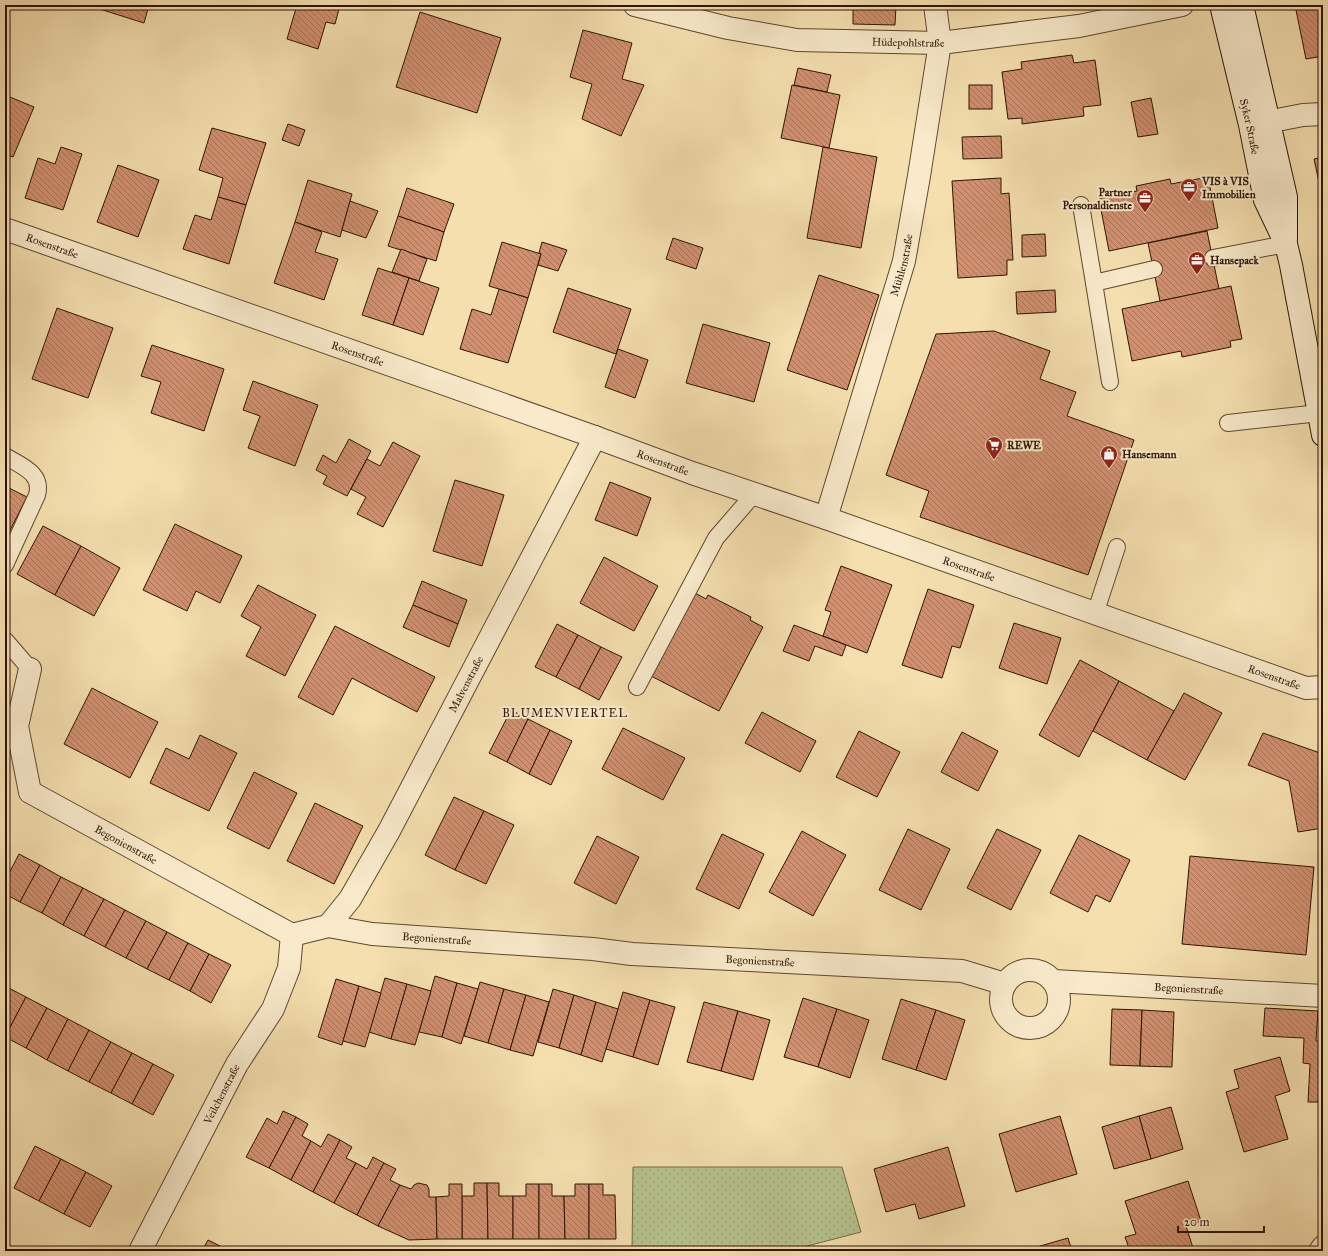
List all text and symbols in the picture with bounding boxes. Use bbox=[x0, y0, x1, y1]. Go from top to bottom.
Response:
street label: Hüdepohlstraße bbox=[872, 35, 946, 50]
street label: Syker Straße bbox=[1237, 97, 1262, 156]
place label: VIS à VIS Immobilien bbox=[1201, 175, 1256, 201]
office icon: VIS à VIS Immobilien bbox=[1179, 177, 1199, 202]
place label: Partner Personaldienste bbox=[1063, 186, 1133, 212]
office icon: Partner Personaldienste bbox=[1135, 188, 1155, 213]
street label: Rosenstraße bbox=[24, 230, 81, 261]
street label: Mühlenstraße bbox=[887, 233, 915, 298]
office icon: Hansepack bbox=[1187, 250, 1207, 275]
place label: Hansepack bbox=[1210, 254, 1260, 268]
street label: Rosenstraße bbox=[330, 338, 386, 369]
supermarket icon: REWE bbox=[984, 435, 1004, 460]
place label: REWE bbox=[1007, 439, 1041, 452]
shop icon: Hansemann bbox=[1099, 444, 1119, 469]
street label: Rosenstraße bbox=[635, 447, 691, 478]
place label: Hansemann bbox=[1122, 448, 1177, 461]
street label: Rosenstraße bbox=[941, 553, 997, 584]
street label: Malvenstraße bbox=[446, 653, 486, 714]
street label: Rosenstraße bbox=[1246, 661, 1303, 692]
district label: BLUMENVIERTEL bbox=[502, 706, 628, 720]
street label: Begonienstraße bbox=[92, 822, 160, 867]
street label: Begonienstraße bbox=[402, 930, 472, 947]
street label: Begonienstraße bbox=[725, 952, 795, 969]
street label: Begonienstraße bbox=[1154, 980, 1224, 997]
street label: Veilchenstraße bbox=[200, 1061, 243, 1127]
scale bar bbox=[1178, 1208, 1264, 1234]
text: 20 m bbox=[1184, 1215, 1210, 1229]

